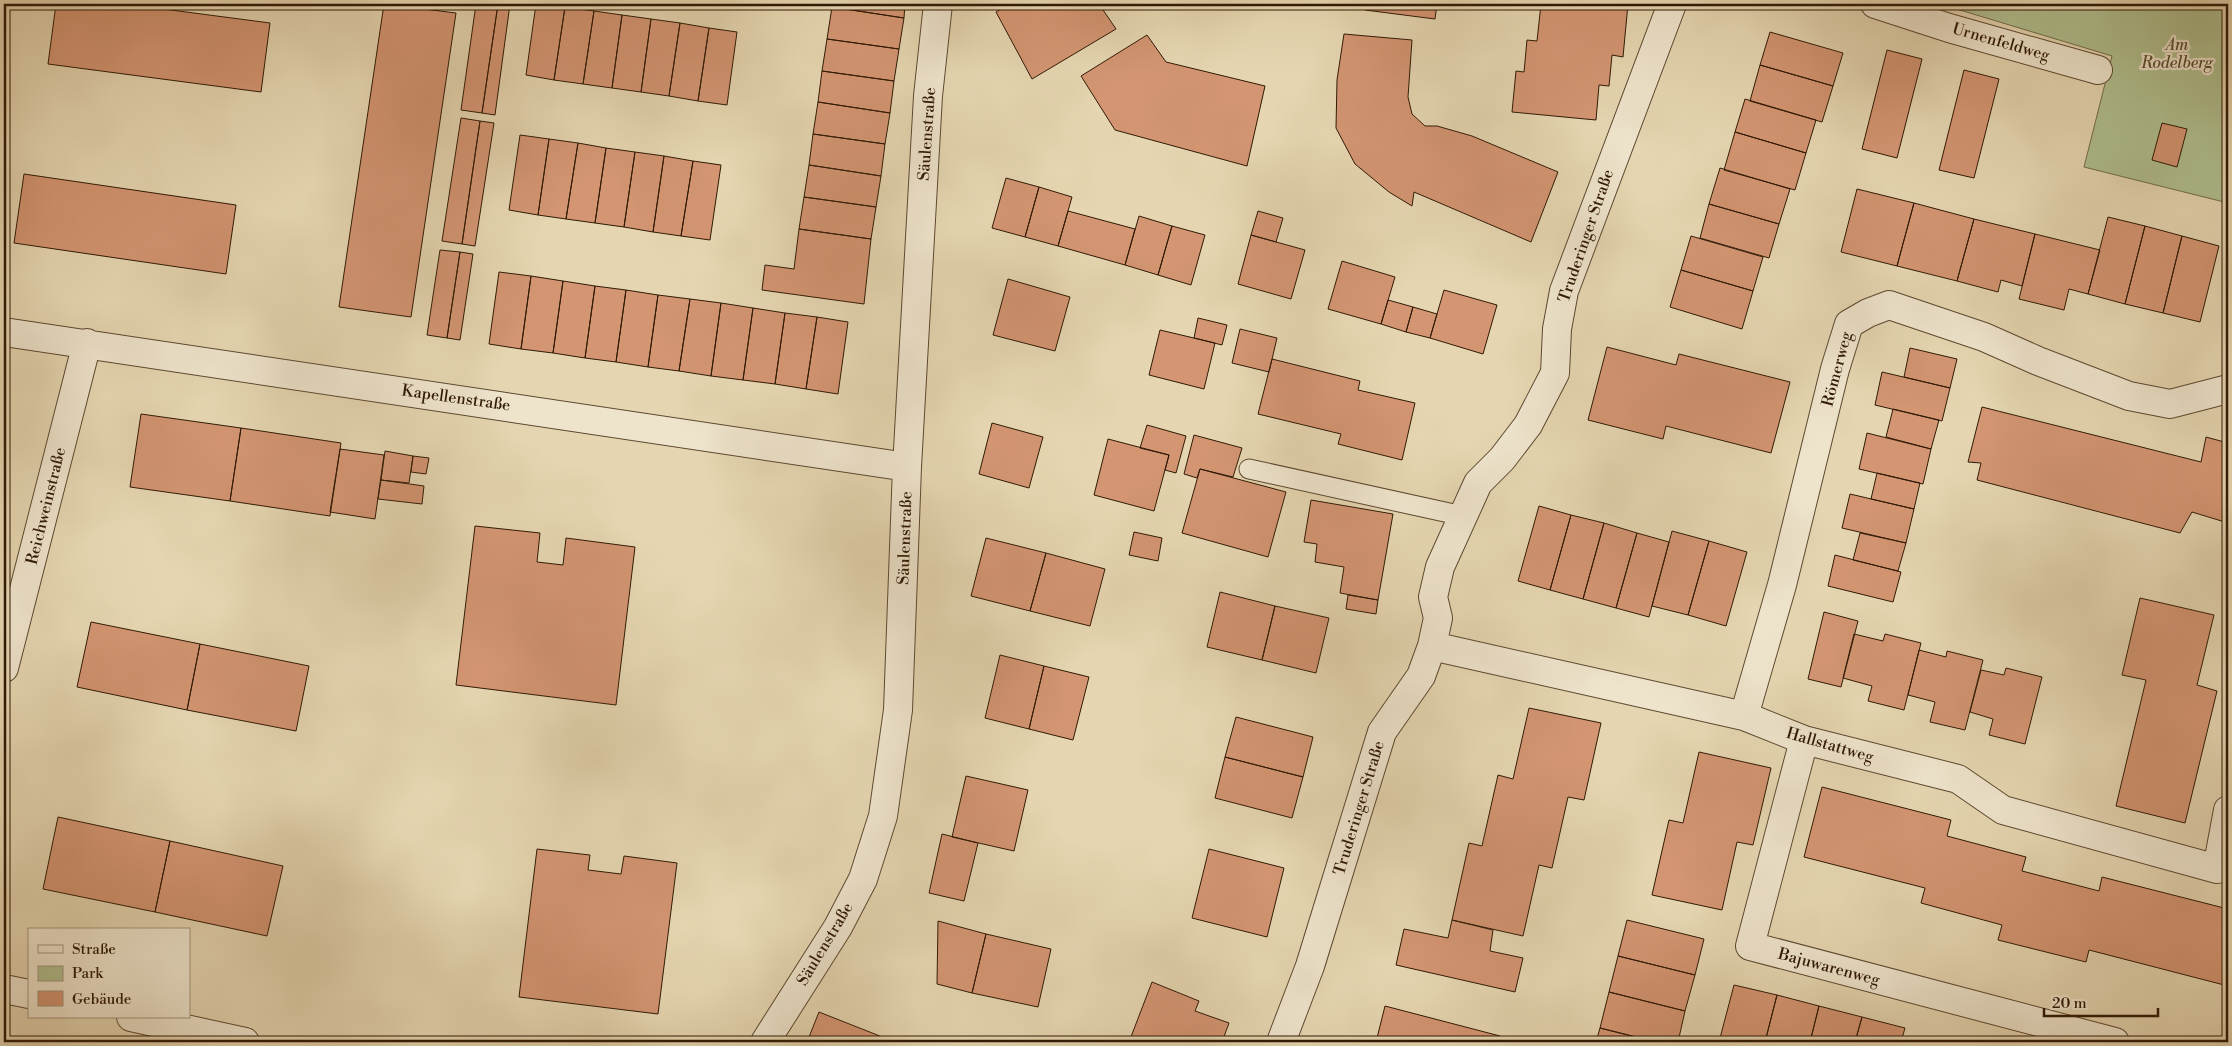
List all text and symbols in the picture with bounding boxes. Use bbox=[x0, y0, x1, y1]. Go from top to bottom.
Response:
street label: Urnenfeldweg bbox=[1950, 19, 2053, 66]
park label: Am Rodelberg bbox=[2140, 35, 2214, 73]
street label: Säulenstraße bbox=[914, 87, 940, 181]
street label: Truderinger Straße bbox=[1554, 167, 1618, 305]
street label: Römerweg bbox=[1817, 329, 1857, 409]
street label: Kapellenstraße bbox=[400, 380, 512, 416]
street label: Reichweinstraße bbox=[22, 445, 70, 567]
street label: Säulenstraße bbox=[893, 491, 917, 585]
street label: Hallstattweg bbox=[1784, 723, 1877, 767]
street label: Truderinger Straße bbox=[1329, 738, 1389, 878]
street label: Säulenstraße bbox=[792, 899, 858, 989]
legend bbox=[28, 928, 190, 1018]
text: Straße bbox=[72, 940, 116, 959]
street label: Bajuwarenweg bbox=[1775, 944, 1883, 990]
text: Park bbox=[72, 964, 104, 983]
scale bar bbox=[2044, 986, 2158, 1018]
text: Gebäude bbox=[72, 990, 131, 1009]
text: 20 m bbox=[2052, 994, 2087, 1013]

